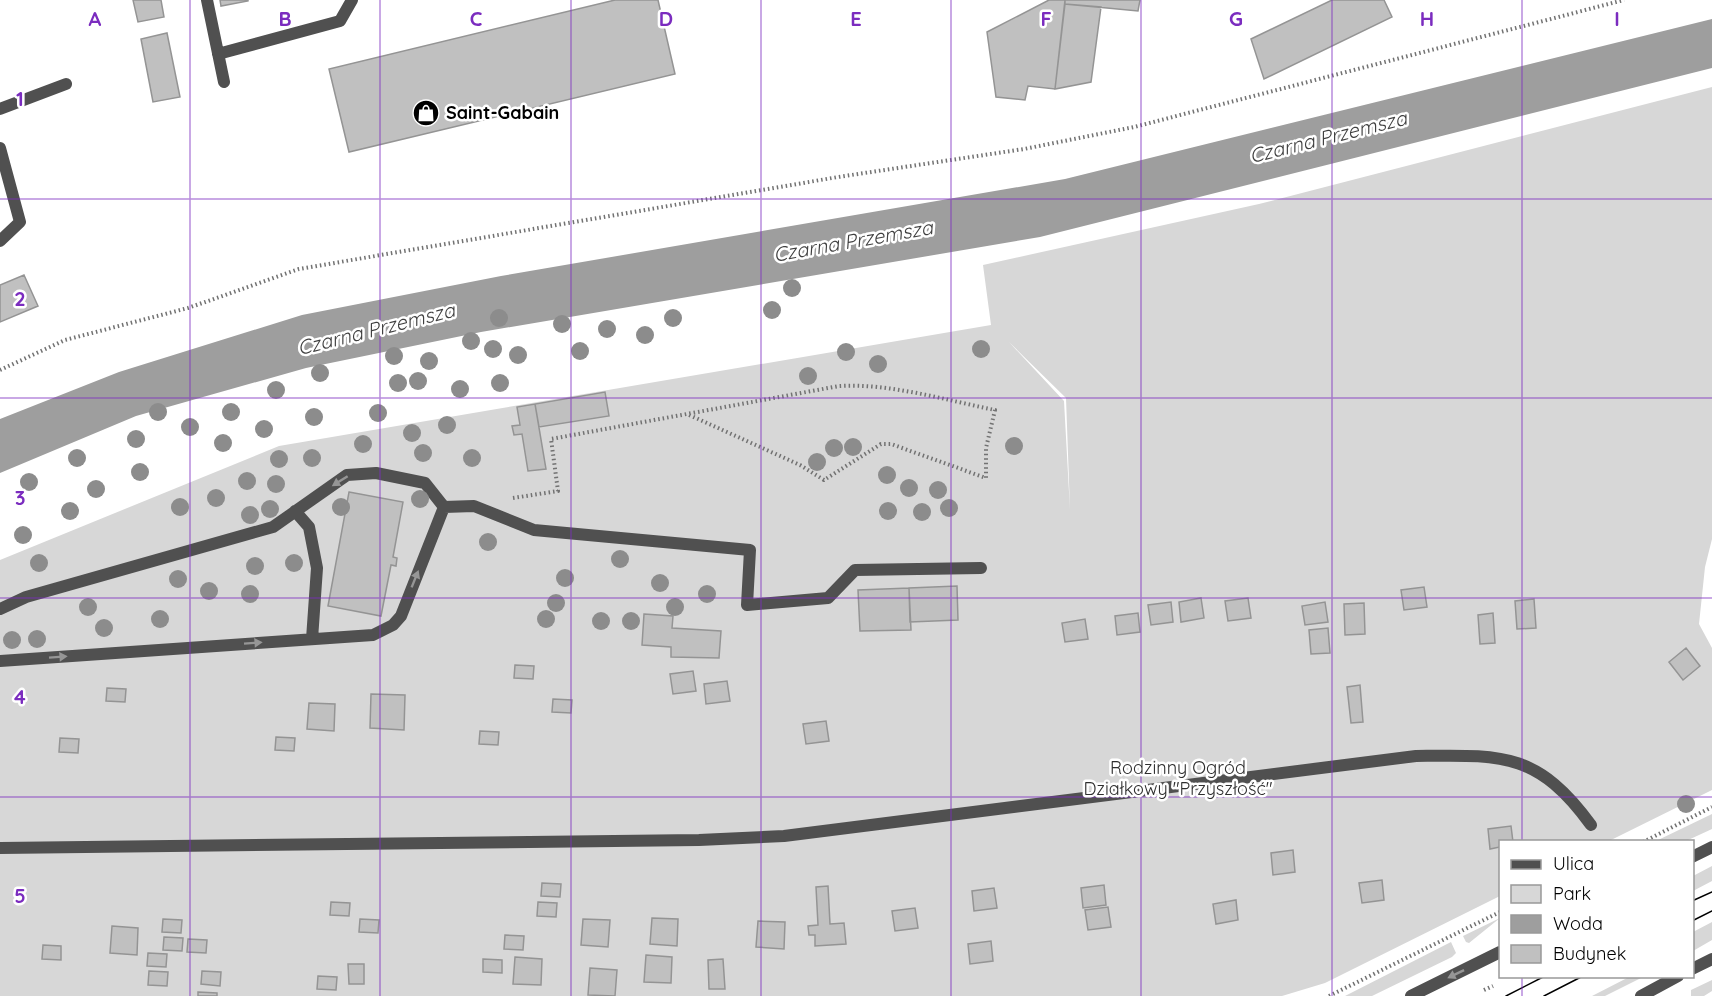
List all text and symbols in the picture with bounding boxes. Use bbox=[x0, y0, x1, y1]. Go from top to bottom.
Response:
text: A bbox=[89, 6, 102, 31]
text: B bbox=[278, 6, 292, 31]
text: C bbox=[470, 6, 483, 31]
text: D bbox=[659, 6, 673, 31]
text: E bbox=[850, 6, 862, 31]
text: F bbox=[1040, 6, 1052, 31]
text: G bbox=[1229, 6, 1243, 31]
text: H bbox=[1420, 6, 1434, 31]
text: I bbox=[1614, 6, 1620, 31]
text: 1 bbox=[16, 86, 24, 111]
shop icon: Saint-Gabain bbox=[411, 98, 441, 128]
place label: Saint-Gabain bbox=[446, 101, 559, 124]
water label: Czarna Przemsza bbox=[1247, 104, 1411, 168]
water label: Czarna Przemsza bbox=[771, 214, 936, 267]
text: 2 bbox=[14, 286, 26, 311]
water label: Czarna Przemsza bbox=[295, 296, 459, 360]
one-way arrow bbox=[332, 475, 349, 486]
text: 3 bbox=[15, 485, 25, 510]
one-way arrow bbox=[411, 569, 421, 587]
one-way arrow bbox=[243, 639, 262, 648]
one-way arrow bbox=[49, 652, 68, 662]
text: 4 bbox=[14, 684, 26, 709]
park label: Rodzinny Ogród Działkowy "Przyszłość" bbox=[1083, 756, 1273, 800]
legend bbox=[1499, 840, 1694, 978]
text: Ulica bbox=[1553, 852, 1594, 875]
text: Park bbox=[1553, 882, 1591, 905]
text: 5 bbox=[14, 883, 26, 908]
text: Woda bbox=[1553, 912, 1603, 935]
text: Budynek bbox=[1553, 942, 1626, 965]
one-way arrow bbox=[1447, 969, 1464, 979]

